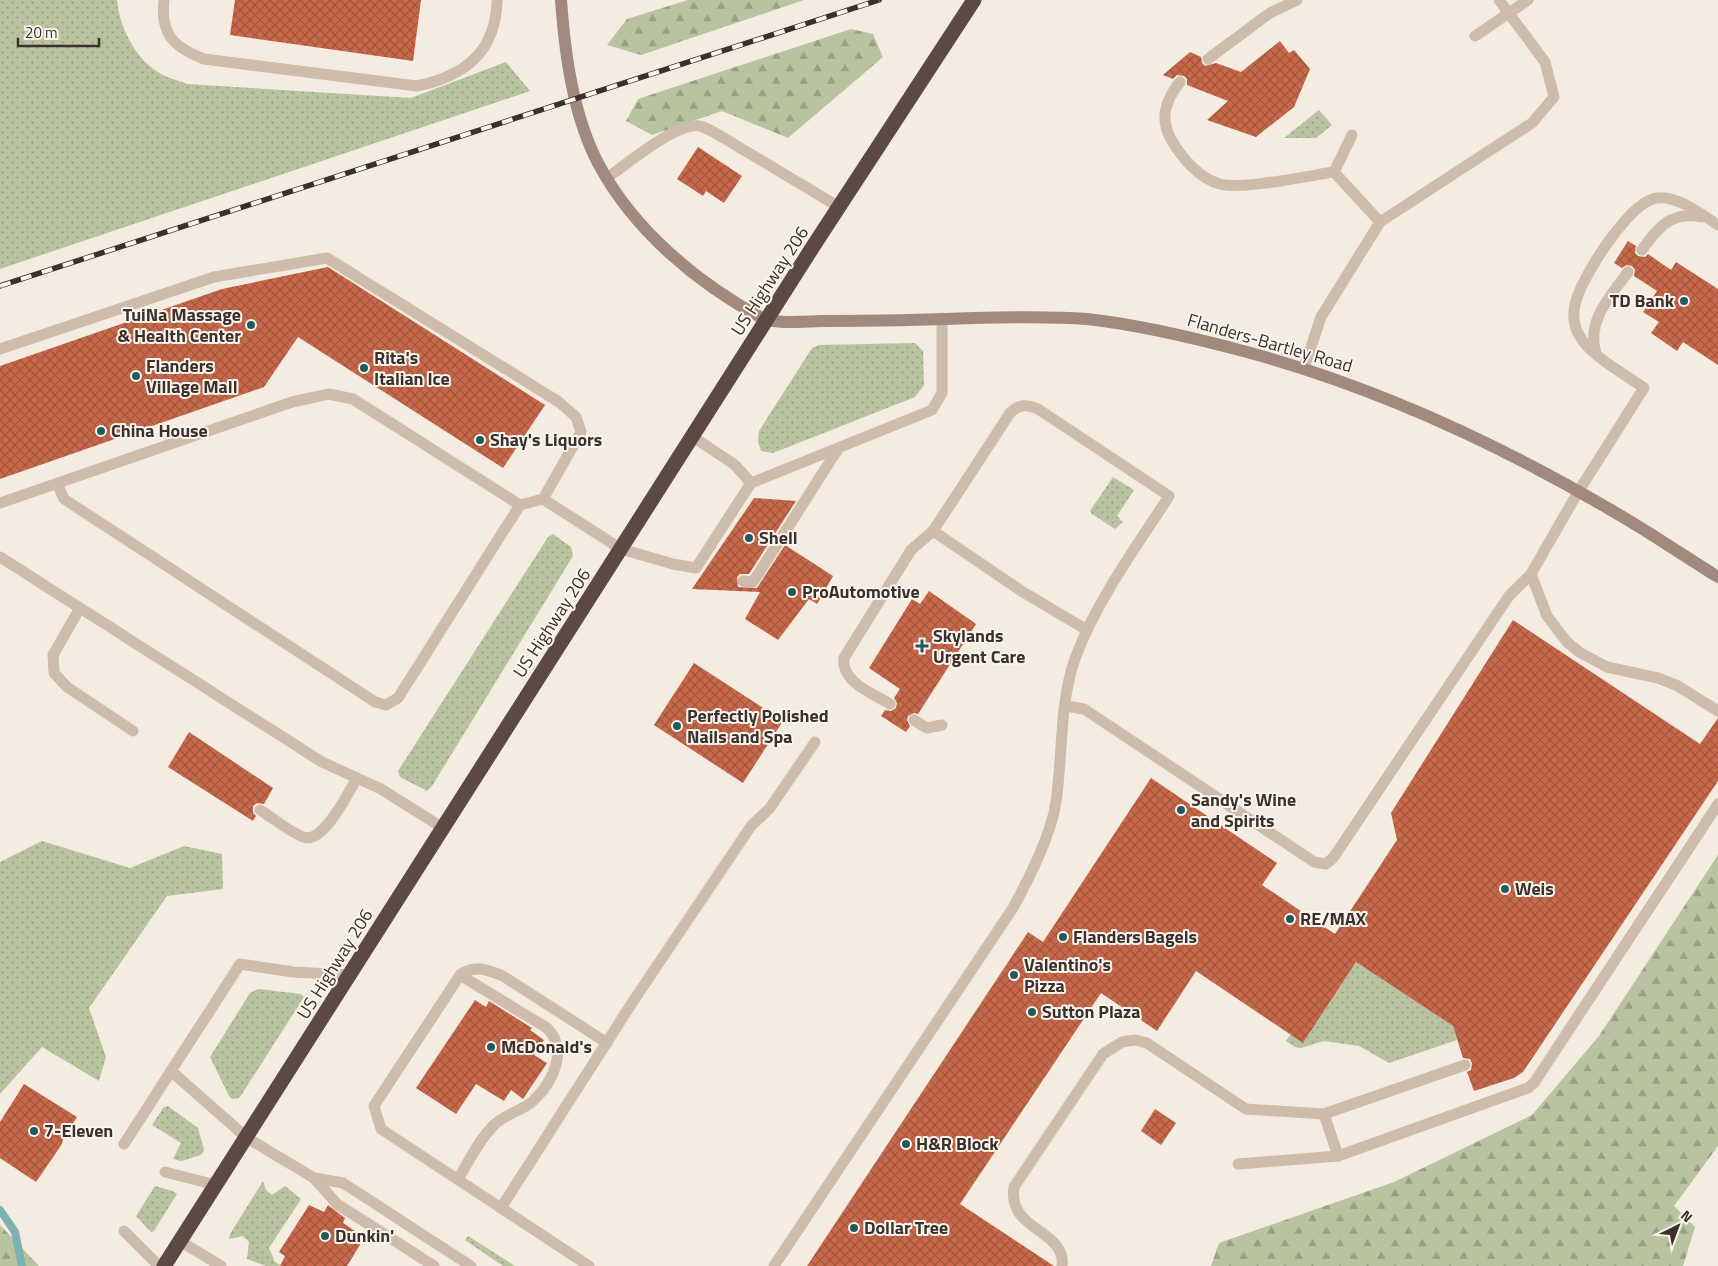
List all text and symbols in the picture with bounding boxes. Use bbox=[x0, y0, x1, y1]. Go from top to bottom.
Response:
scale bar bbox=[18, 15, 99, 47]
text: 20 m bbox=[25, 21, 58, 44]
street label: US Highway 206 bbox=[724, 221, 815, 341]
place label: TD Bank bbox=[1610, 287, 1675, 314]
marker: TD Bank bbox=[1678, 295, 1690, 307]
place label: TuiNa Massage & Health Center bbox=[117, 301, 241, 349]
street label: Flanders-Bartley Road bbox=[1184, 306, 1356, 379]
marker: TuiNa Massage & Health Center bbox=[245, 319, 257, 331]
place label: Rita's Italian Ice bbox=[374, 344, 450, 392]
place label: Flanders Village Mall bbox=[146, 352, 238, 400]
marker: Rita's Italian Ice bbox=[358, 362, 370, 374]
marker: Flanders Village Mall bbox=[130, 370, 142, 382]
place label: China House bbox=[111, 417, 208, 444]
marker: China House bbox=[95, 425, 107, 437]
place label: Shay's Liquors bbox=[490, 426, 602, 453]
marker: Shay's Liquors bbox=[474, 434, 486, 446]
place label: Shell bbox=[759, 524, 798, 551]
marker: Shell bbox=[743, 532, 755, 544]
street label: US Highway 206 bbox=[506, 563, 597, 683]
place label: ProAutomotive bbox=[802, 578, 920, 605]
marker: ProAutomotive bbox=[786, 586, 798, 598]
place label: Skylands Urgent Care bbox=[933, 622, 1025, 670]
marker: Skylands Urgent Care bbox=[915, 639, 929, 653]
place label: Perfectly Polished Nails and Spa bbox=[687, 702, 829, 750]
marker: Perfectly Polished Nails and Spa bbox=[671, 720, 683, 732]
place label: Sandy's Wine and Spirits bbox=[1191, 786, 1296, 834]
marker: Sandy's Wine and Spirits bbox=[1175, 804, 1187, 816]
place label: Weis bbox=[1515, 875, 1554, 902]
marker: Weis bbox=[1499, 883, 1511, 895]
street label: US Highway 206 bbox=[290, 903, 379, 1024]
place label: RE/MAX bbox=[1300, 905, 1367, 932]
marker: RE/MAX bbox=[1284, 913, 1296, 925]
place label: Flanders Bagels bbox=[1073, 923, 1197, 950]
marker: Flanders Bagels bbox=[1057, 931, 1069, 943]
place label: Valentino's Pizza bbox=[1024, 951, 1111, 999]
marker: Valentino's Pizza bbox=[1008, 969, 1020, 981]
place label: Sutton Plaza bbox=[1042, 998, 1140, 1025]
marker: Sutton Plaza bbox=[1026, 1006, 1038, 1018]
place label: McDonald's bbox=[501, 1033, 592, 1060]
marker: McDonald's bbox=[485, 1041, 497, 1053]
place label: 7-Eleven bbox=[44, 1117, 113, 1144]
marker: 7-Eleven bbox=[28, 1125, 40, 1137]
place label: H&R Block bbox=[916, 1130, 999, 1157]
marker: H&R Block bbox=[900, 1138, 912, 1150]
north arrow bbox=[1653, 1201, 1703, 1251]
text: N bbox=[1676, 1205, 1698, 1227]
place label: Dollar Tree bbox=[864, 1214, 948, 1241]
place label: Dunkin' bbox=[335, 1222, 394, 1249]
marker: Dollar Tree bbox=[848, 1222, 860, 1234]
marker: Dunkin' bbox=[319, 1230, 331, 1242]

